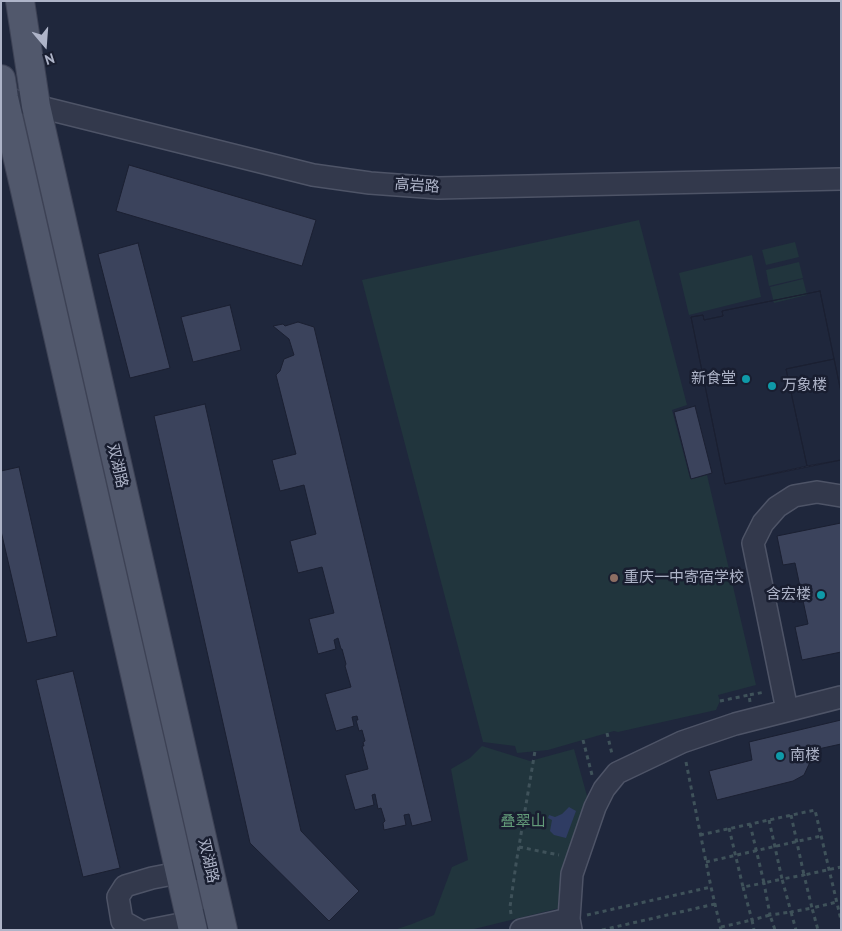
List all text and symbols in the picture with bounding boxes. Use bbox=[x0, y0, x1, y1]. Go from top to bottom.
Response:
north arrow bbox=[20, 20, 70, 70]
text: N bbox=[42, 49, 57, 69]
street label: 高岩路 bbox=[394, 175, 440, 197]
place label: 新食堂 bbox=[691, 370, 736, 388]
marker: 新食堂 bbox=[740, 373, 752, 385]
place label: 万象楼 bbox=[782, 377, 827, 395]
marker: 万象楼 bbox=[766, 380, 778, 392]
street label: 双湖路 bbox=[103, 442, 131, 490]
place label: 重庆一中寄宿学校 bbox=[624, 569, 744, 587]
marker: 重庆一中寄宿学校 bbox=[608, 572, 620, 584]
place label: 含宏楼 bbox=[766, 586, 811, 604]
marker: 含宏楼 bbox=[815, 589, 827, 601]
place label: 南楼 bbox=[790, 747, 820, 765]
marker: 南楼 bbox=[774, 750, 786, 762]
park label: 叠翠山 bbox=[501, 813, 545, 831]
street label: 双湖路 bbox=[194, 837, 222, 885]

